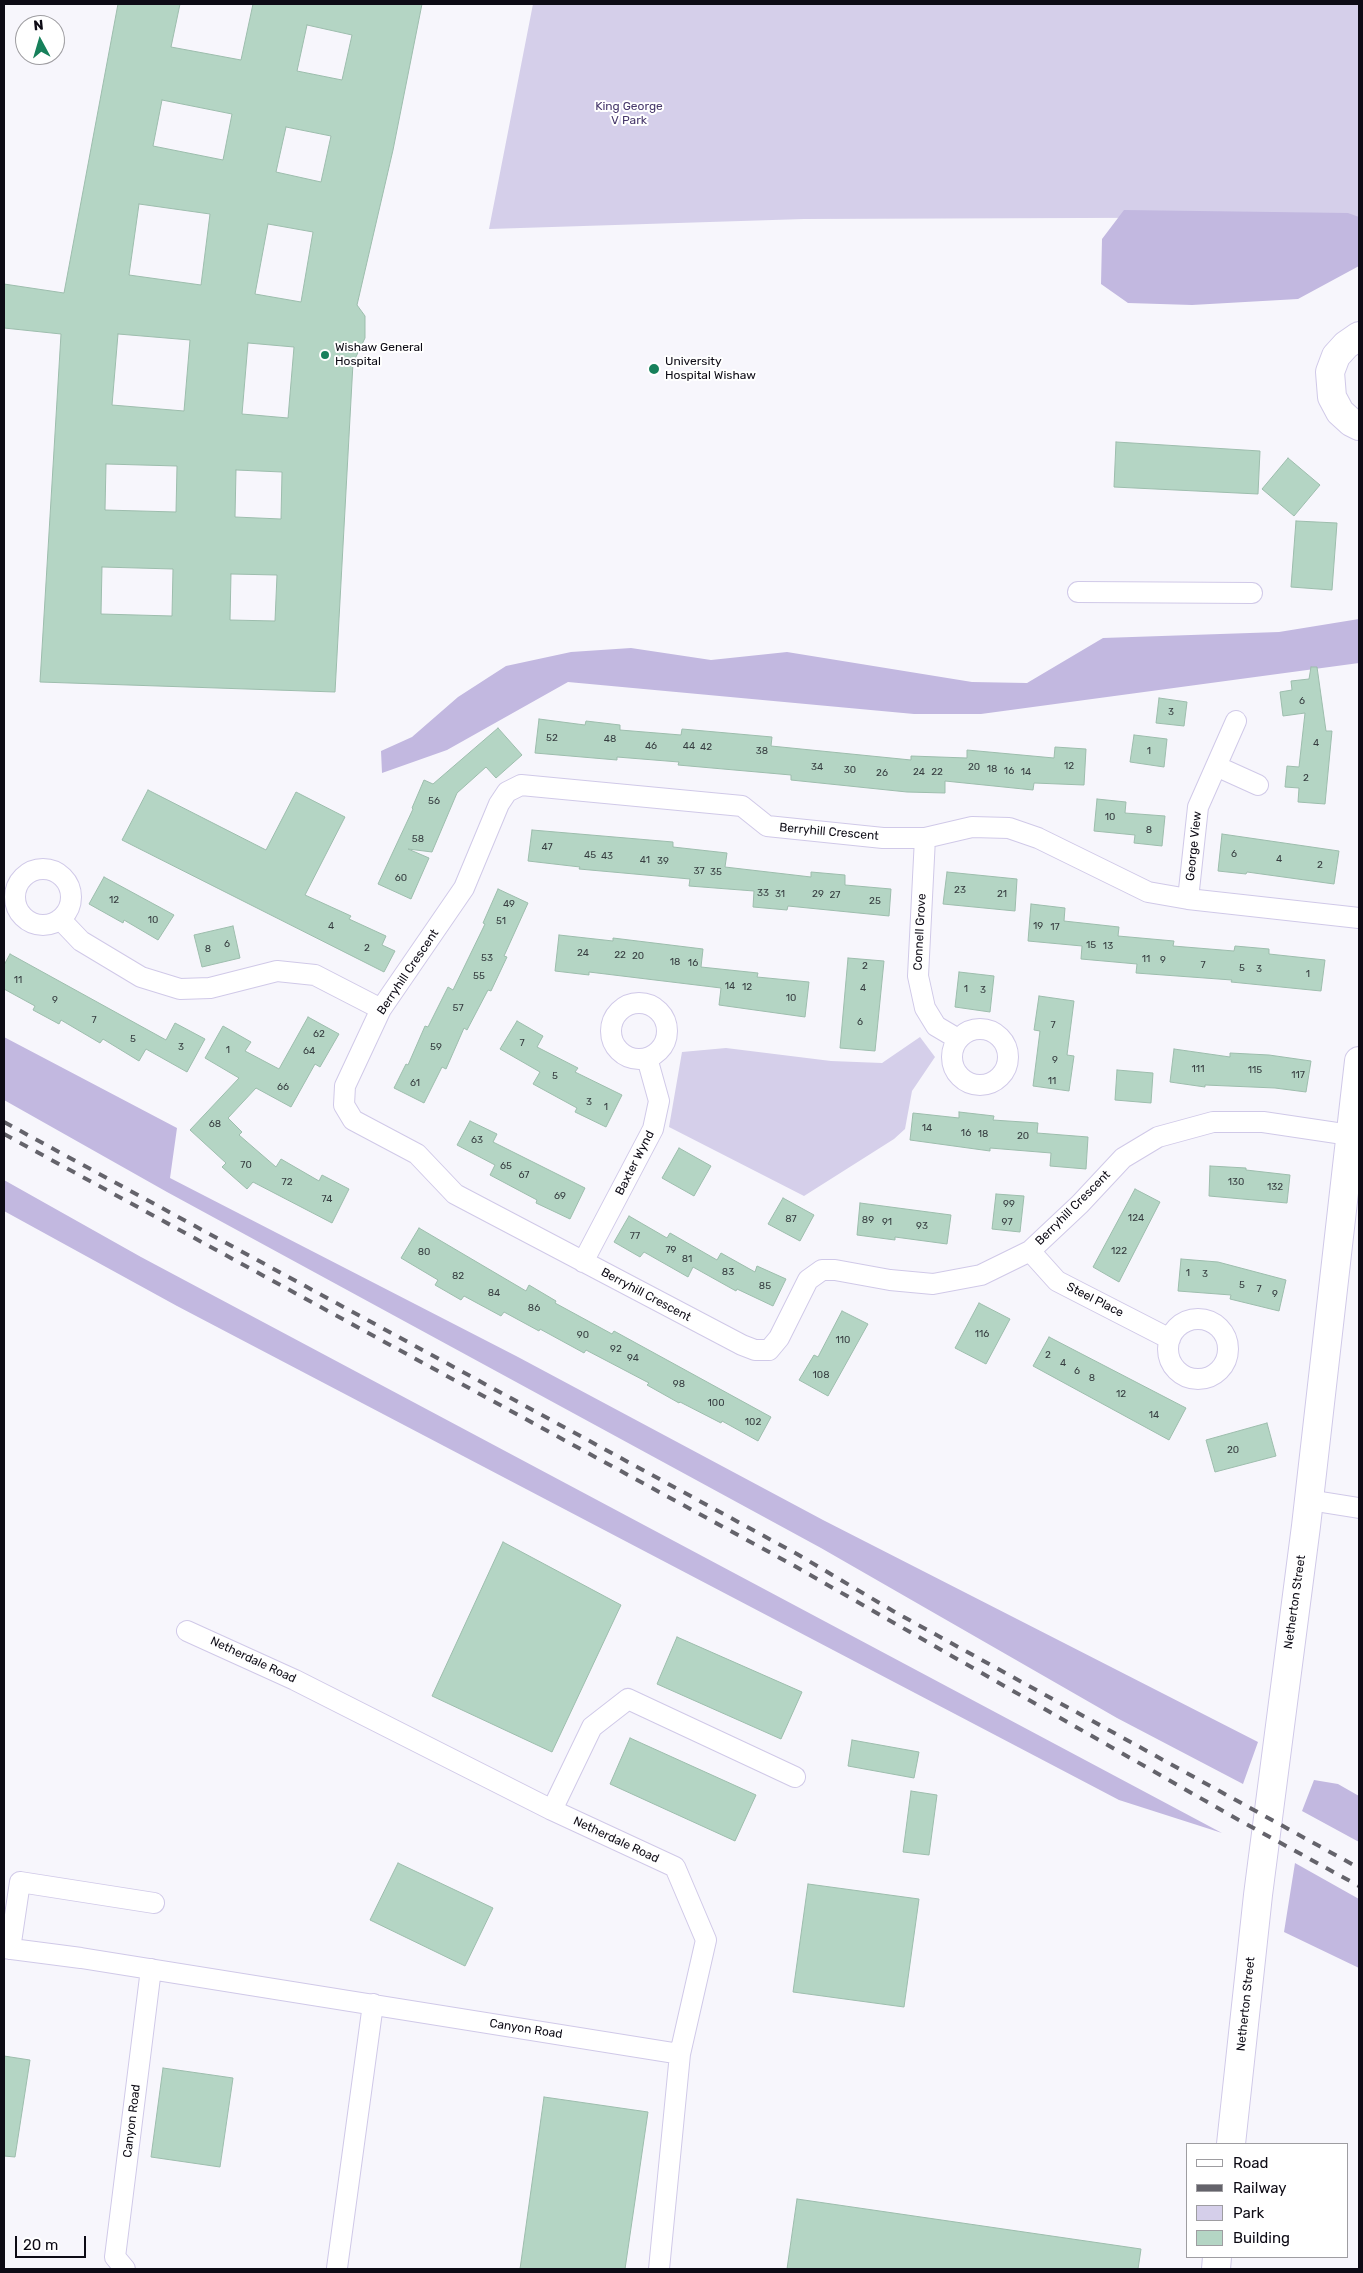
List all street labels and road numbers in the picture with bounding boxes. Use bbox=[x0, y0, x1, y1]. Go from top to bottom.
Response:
street label: George View bbox=[1183, 810, 1205, 882]
street label: Berryhill Crescent bbox=[779, 820, 879, 844]
street label: Connell Grove bbox=[911, 893, 929, 971]
street label: Berryhill Crescent bbox=[374, 927, 442, 1017]
street label: Baxter Wynd bbox=[613, 1128, 657, 1198]
street label: Berryhill Crescent bbox=[1033, 1168, 1113, 1248]
street label: Berryhill Crescent bbox=[598, 1265, 694, 1325]
street label: Steel Place bbox=[1064, 1280, 1126, 1320]
street label: Netherton Street bbox=[1281, 1554, 1309, 1650]
street label: Netherdale Road bbox=[208, 1634, 298, 1686]
street label: Netherdale Road bbox=[571, 1814, 661, 1866]
street label: Netherton Street bbox=[1234, 1956, 1258, 2052]
street label: Canyon Road bbox=[489, 2016, 563, 2042]
street label: Canyon Road bbox=[120, 2084, 144, 2158]

